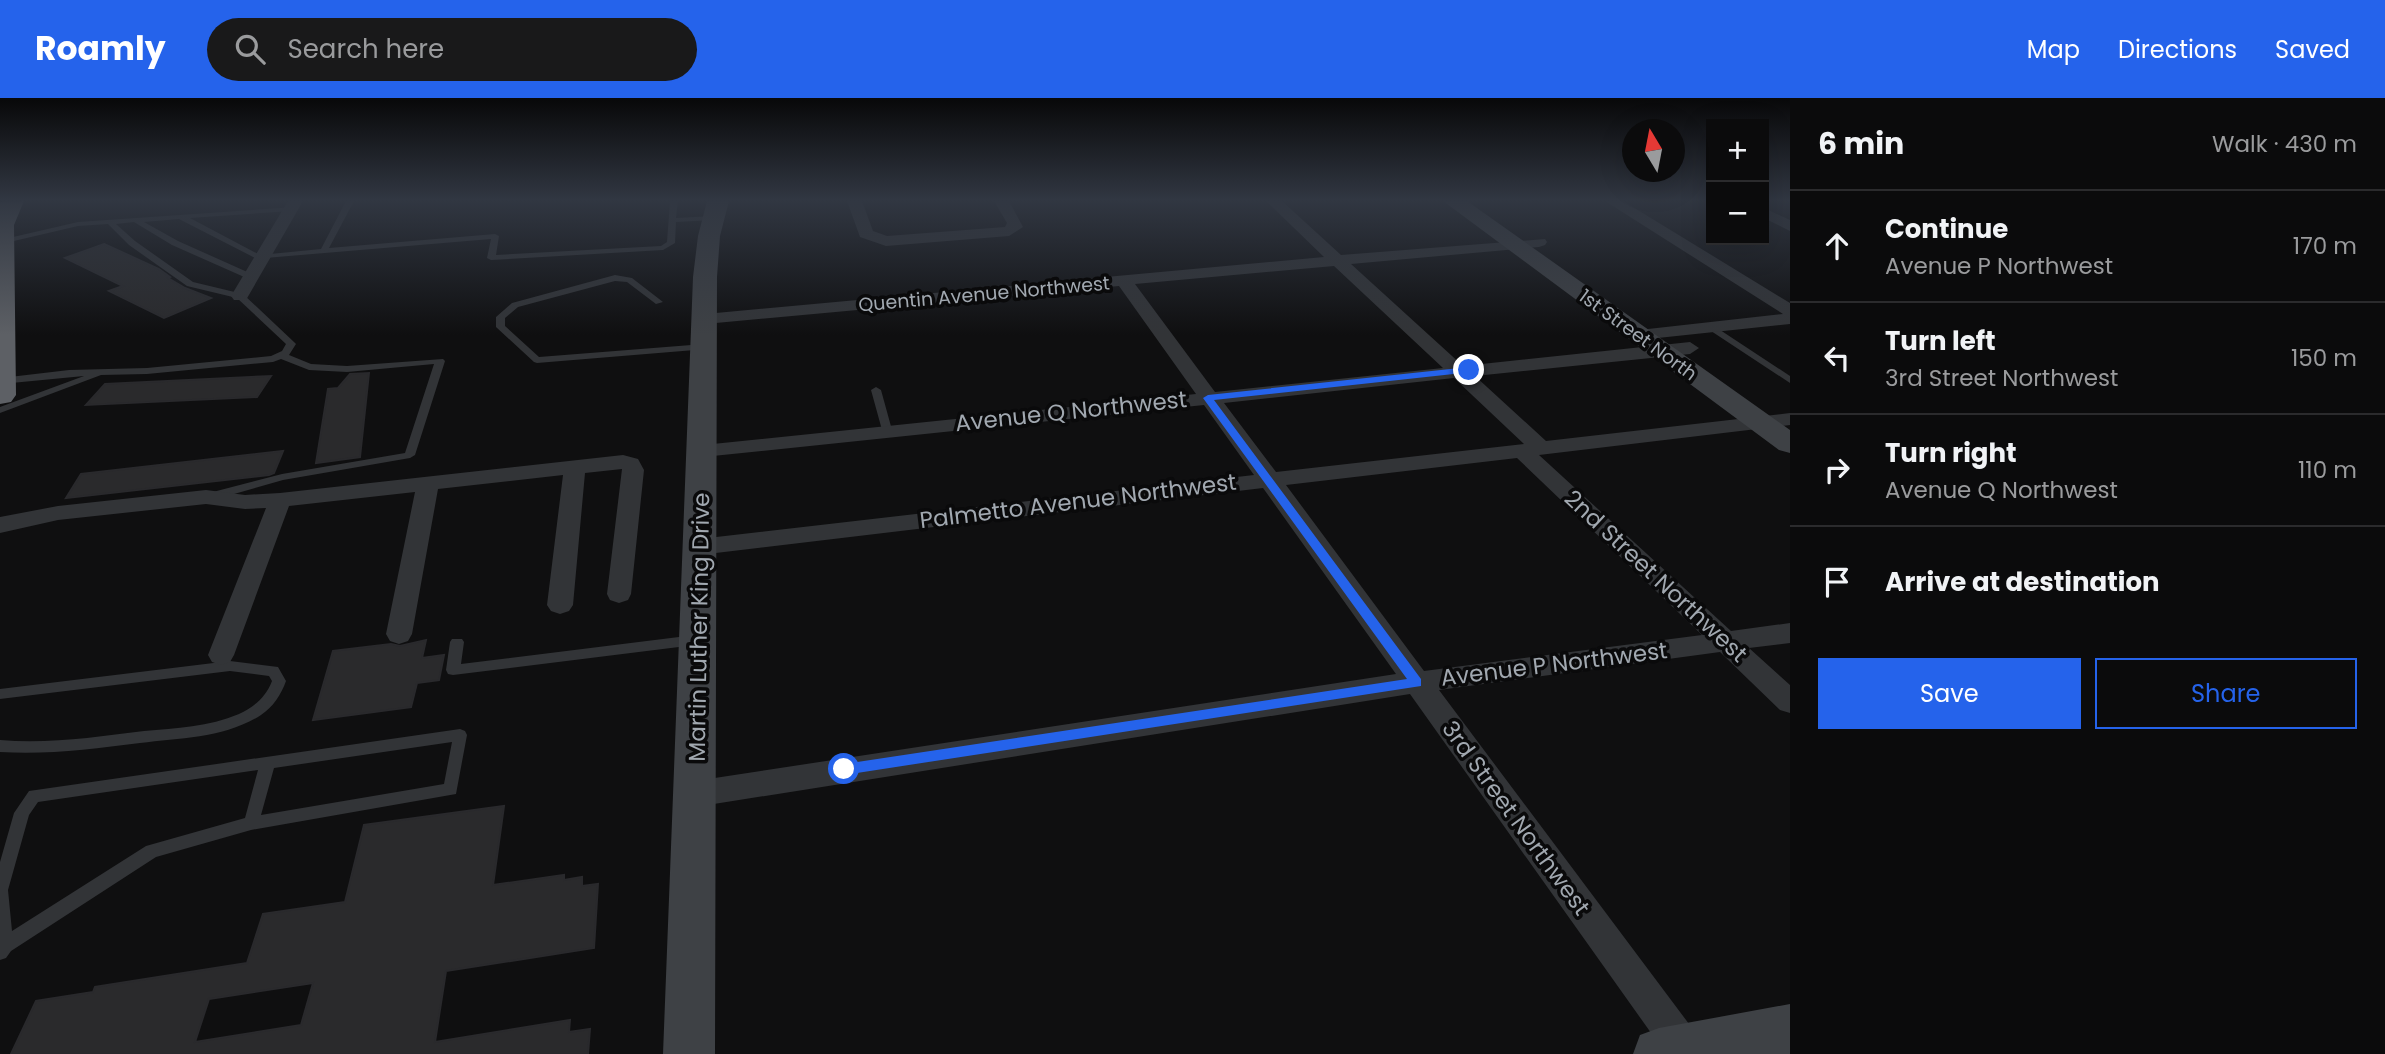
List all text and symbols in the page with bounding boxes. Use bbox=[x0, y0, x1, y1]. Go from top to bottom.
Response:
search box bbox=[207, 18, 697, 81]
text: Roamly bbox=[35, 25, 165, 72]
icon: search bbox=[231, 30, 269, 68]
text: Search here bbox=[287, 31, 444, 67]
text: Map bbox=[2027, 33, 2080, 66]
text: Directions bbox=[2118, 33, 2237, 66]
text: Saved bbox=[2275, 33, 2350, 66]
north arrow bbox=[1622, 119, 1685, 182]
map controls bbox=[1706, 119, 1769, 245]
button: + bbox=[1706, 119, 1769, 182]
text: 6 min bbox=[1818, 122, 1904, 165]
text: Walk · 430 m bbox=[2212, 128, 2357, 160]
button: − bbox=[1706, 182, 1769, 245]
text: Continue bbox=[1885, 211, 2008, 247]
icon: ahead bbox=[1818, 227, 1856, 265]
text: 170 m bbox=[2293, 230, 2357, 262]
text: Avenue P Northwest bbox=[1885, 250, 2113, 282]
street label: Quentin Avenue Northwest bbox=[857, 270, 1111, 318]
street label: 1st Street North bbox=[1573, 283, 1703, 387]
text: Turn left bbox=[1885, 323, 1996, 359]
icon: left bbox=[1818, 339, 1856, 377]
text: 150 m bbox=[2291, 342, 2357, 374]
route end bbox=[1453, 354, 1484, 385]
text: 3rd Street Northwest bbox=[1885, 362, 2118, 394]
street label: Avenue Q Northwest bbox=[954, 383, 1188, 439]
text: Turn right bbox=[1885, 435, 2017, 471]
icon: right bbox=[1818, 451, 1856, 489]
text: 110 m bbox=[2298, 454, 2357, 486]
street label: Palmetto Avenue Northwest bbox=[918, 466, 1238, 536]
text: Avenue Q Northwest bbox=[1885, 474, 2118, 506]
street label: 2nd Street Northwest bbox=[1558, 483, 1754, 669]
street label: Martin Luther King Drive bbox=[681, 492, 717, 762]
icon: arrive bbox=[1818, 563, 1856, 601]
text: Arrive at destination bbox=[1885, 564, 2160, 600]
street label: Avenue P Northwest bbox=[1439, 634, 1669, 694]
button: Save bbox=[1818, 658, 2081, 729]
button: Share bbox=[2095, 658, 2357, 729]
street label: 3rd Street Northwest bbox=[1434, 714, 1598, 922]
route start bbox=[828, 753, 859, 784]

